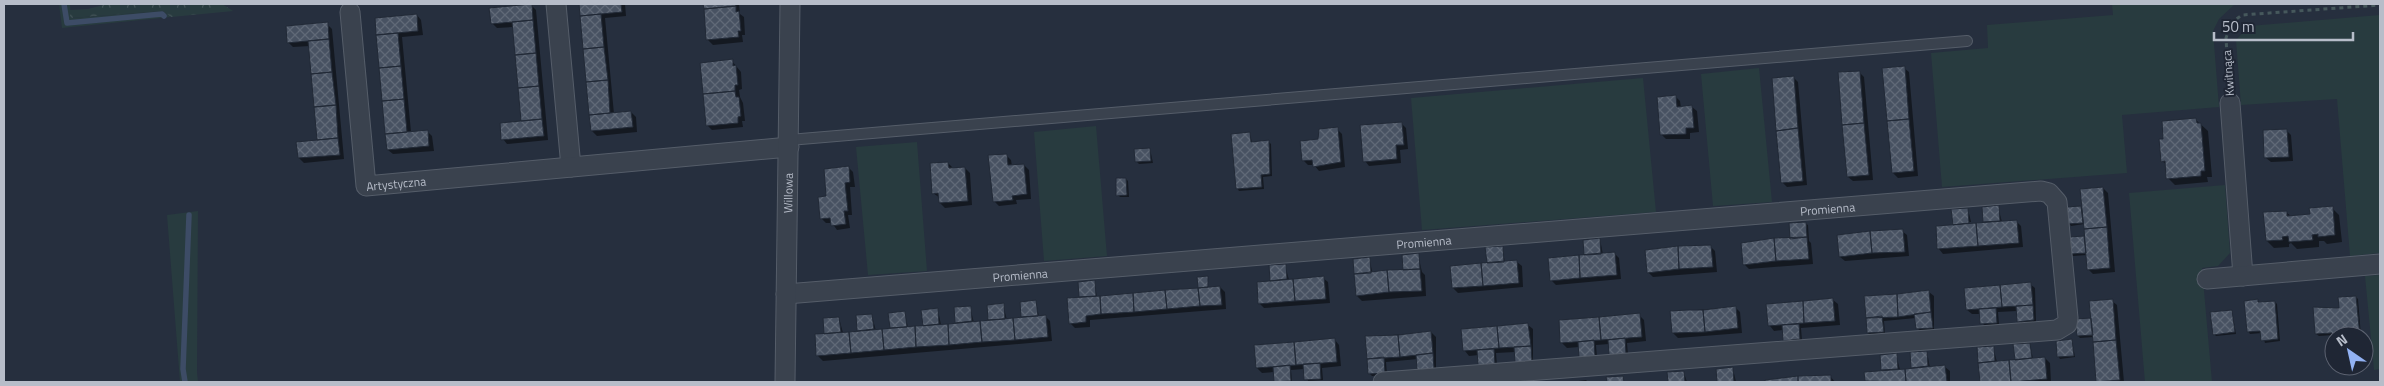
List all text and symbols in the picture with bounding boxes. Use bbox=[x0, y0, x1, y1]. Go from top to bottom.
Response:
scale bar bbox=[2214, 10, 2353, 42]
text: 50 m bbox=[2222, 15, 2255, 38]
street label: Kwitnąca bbox=[2217, 49, 2239, 97]
street label: Artystyczna bbox=[365, 171, 427, 195]
street label: Willowa bbox=[778, 173, 797, 213]
street label: Promienna bbox=[1799, 197, 1856, 220]
street label: Promienna bbox=[1396, 230, 1452, 253]
street label: Promienna bbox=[992, 263, 1048, 287]
north arrow bbox=[2324, 326, 2374, 376]
text: N bbox=[2332, 328, 2351, 351]

